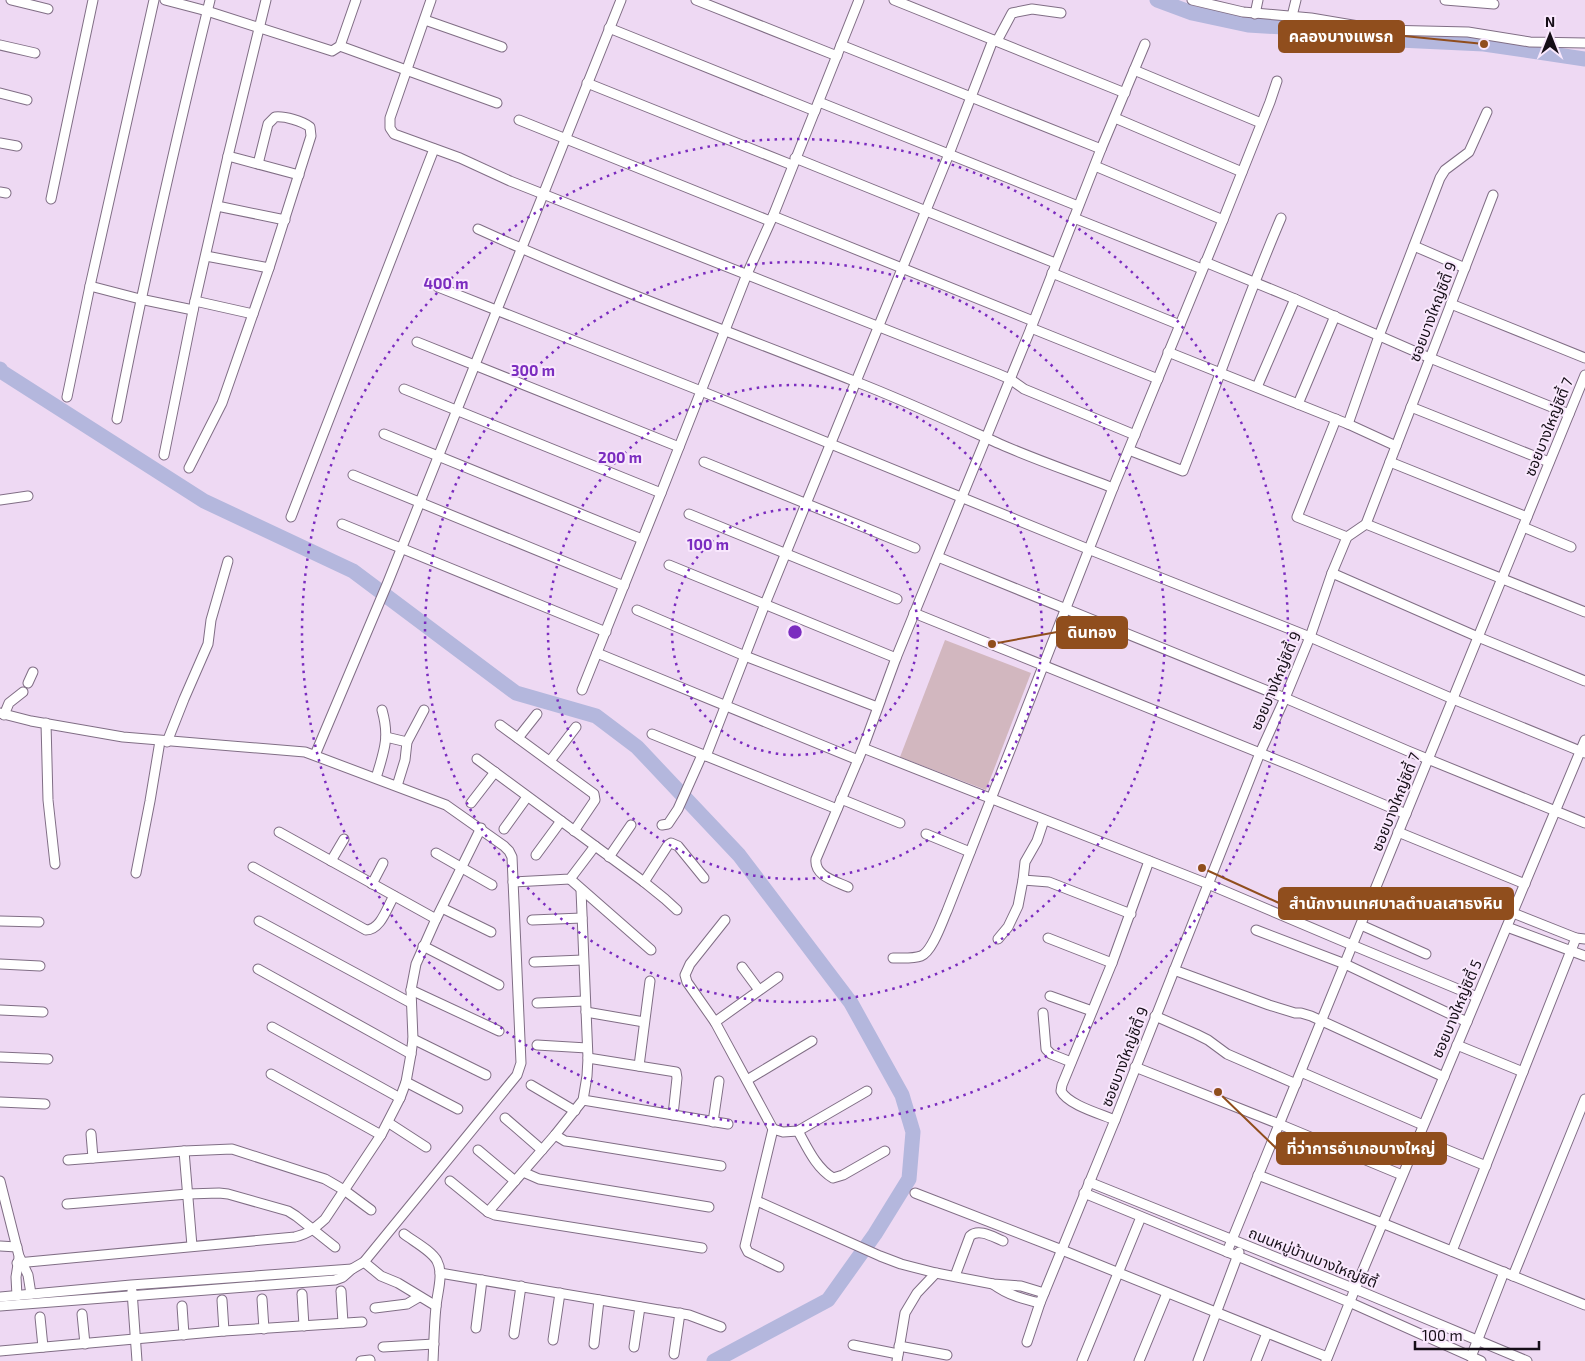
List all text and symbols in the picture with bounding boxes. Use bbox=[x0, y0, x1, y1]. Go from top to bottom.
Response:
north arrow bbox=[1525, 10, 1575, 60]
text: N bbox=[1545, 13, 1555, 30]
callout: คลองบางแพรก bbox=[1279, 21, 1404, 52]
text: คลองบางแพรก bbox=[1289, 26, 1393, 45]
street label: ซอยบางใหญ่ซิตี้ 9 bbox=[1404, 259, 1459, 364]
text: 400 m bbox=[424, 274, 468, 292]
text: 300 m bbox=[511, 361, 555, 379]
street label: ซอยบางใหญ่ซิตี้ 7 bbox=[1519, 374, 1576, 479]
text: 200 m bbox=[598, 448, 642, 466]
text: 100 m bbox=[687, 535, 729, 553]
callout: ดินทอง bbox=[1057, 617, 1127, 648]
text: ดินทอง bbox=[1067, 622, 1117, 641]
centre of rings bbox=[786, 623, 804, 641]
street label: ซอยบางใหญ่ซิตี้ 9 bbox=[1245, 628, 1304, 733]
street label: ซอยบางใหญ่ซิตี้ 7 bbox=[1366, 749, 1423, 854]
callout: สำนักงานเทศบาลตำบลเสาธงหิน bbox=[1279, 888, 1513, 919]
text: สำนักงานเทศบาลตำบลเสาธงหิน bbox=[1289, 893, 1503, 912]
street label: ซอยบางใหญ่ซิตี้ 5 bbox=[1426, 956, 1485, 1061]
street label: ซอยบางใหญ่ซิตี้ 9 bbox=[1096, 1004, 1151, 1109]
callout: ที่ว่าการอำเภอบางใหญ่ bbox=[1277, 1133, 1446, 1164]
text: ที่ว่าการอำเภอบางใหญ่ bbox=[1287, 1137, 1435, 1157]
street label: ถนนหมู่บ้านบางใหญ่ซิตี้ bbox=[1246, 1222, 1381, 1292]
scale bar bbox=[1415, 1318, 1539, 1350]
text: 100 m bbox=[1422, 1326, 1463, 1344]

